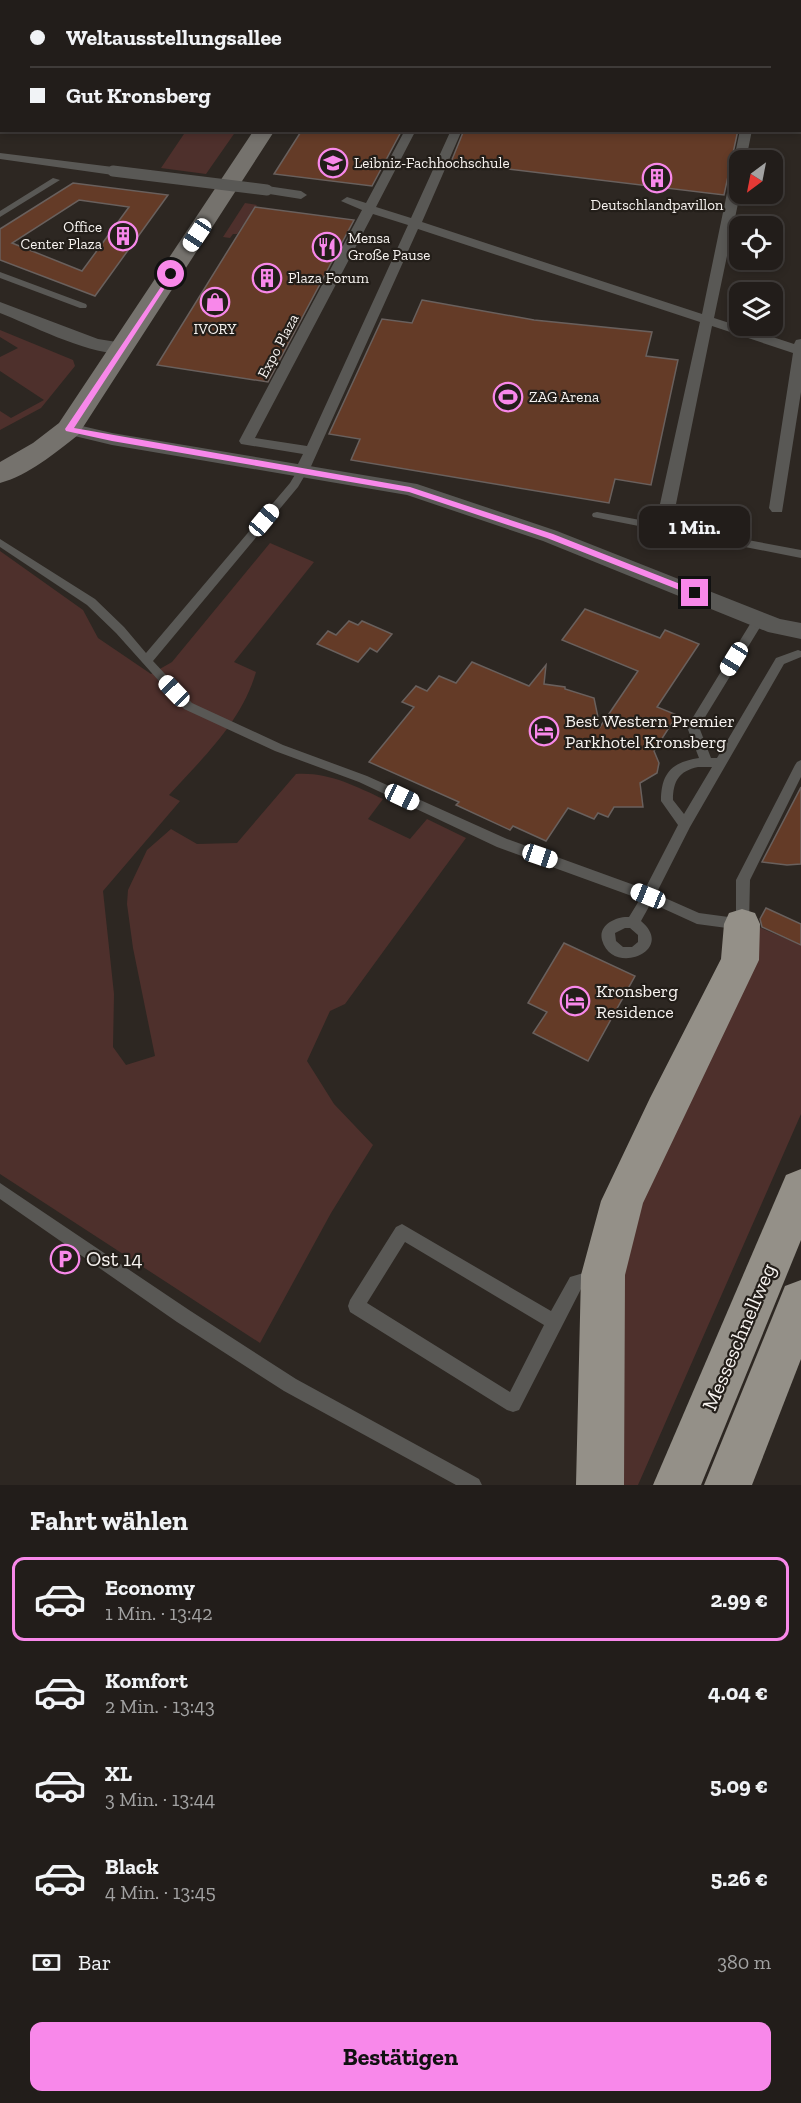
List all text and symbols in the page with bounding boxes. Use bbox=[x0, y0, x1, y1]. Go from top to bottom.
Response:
text: Weltausstellungsallee bbox=[66, 24, 282, 51]
text: Gut Kronsberg bbox=[66, 82, 211, 109]
school or university icon: Leibniz-Fachhochschule bbox=[317, 147, 349, 179]
north arrow bbox=[729, 150, 783, 204]
map controls bbox=[729, 150, 783, 336]
place label: Leibniz-Fachhochschule bbox=[354, 154, 509, 172]
building icon: Deutschlandpavillon bbox=[641, 162, 673, 194]
place label: Deutschlandpavillon bbox=[591, 196, 724, 214]
car bbox=[179, 215, 215, 255]
button: locate bbox=[729, 216, 783, 270]
place label: Office Center Plaza bbox=[21, 218, 102, 253]
building icon: Office Center Plaza bbox=[107, 220, 139, 252]
place label: Mensa Große Pause bbox=[348, 229, 430, 264]
restaurant icon: Mensa Große Pause bbox=[311, 231, 343, 263]
route start bbox=[157, 260, 184, 287]
building icon: Plaza Forum bbox=[251, 262, 283, 294]
place label: Plaza Forum bbox=[288, 269, 369, 287]
button: layers bbox=[729, 282, 783, 336]
shop icon: IVORY bbox=[199, 286, 231, 318]
street label: Expo Plaza bbox=[254, 311, 302, 381]
place label: IVORY bbox=[194, 320, 237, 338]
sports icon: ZAG Arena bbox=[492, 381, 524, 413]
place label: ZAG Arena bbox=[529, 388, 599, 406]
car bbox=[246, 500, 282, 540]
callout: 1 Min. bbox=[640, 506, 750, 548]
text: 1 Min. bbox=[668, 515, 721, 539]
route end bbox=[681, 579, 708, 606]
car bbox=[717, 639, 751, 679]
car bbox=[155, 672, 193, 710]
place label: Best Western Premier Parkhotel Kronsberg bbox=[565, 710, 735, 753]
hotel icon: Best Western Premier Parkhotel Kronsberg bbox=[528, 715, 560, 747]
car bbox=[382, 781, 422, 813]
car bbox=[520, 842, 560, 870]
car bbox=[628, 881, 668, 911]
place label: Kronsberg Residence bbox=[596, 980, 678, 1023]
hotel icon: Kronsberg Residence bbox=[559, 985, 591, 1017]
parking icon: Ost 14 bbox=[49, 1243, 81, 1275]
place label: Ost 14 bbox=[86, 1246, 142, 1271]
street label: Messeschnellweg bbox=[696, 1259, 781, 1414]
text: Fahrt wählen bbox=[30, 1505, 188, 1537]
icon: car bbox=[33, 1572, 87, 1626]
text: Economy bbox=[105, 1574, 195, 1601]
text: 2.99 € bbox=[710, 1586, 768, 1613]
text: 1 Min. · 13:42 bbox=[105, 1601, 213, 1625]
icon: car bbox=[33, 1665, 87, 1719]
text: Komfort bbox=[105, 1667, 188, 1694]
text: 4.04 € bbox=[708, 1679, 768, 1706]
text: 2 Min. · 13:43 bbox=[105, 1694, 215, 1718]
icon: car bbox=[33, 1758, 87, 1812]
text: XL bbox=[105, 1760, 132, 1787]
text: 5.09 € bbox=[710, 1772, 768, 1799]
text: 3 Min. · 13:44 bbox=[105, 1787, 215, 1811]
icon: car bbox=[33, 1851, 87, 1905]
text: Black bbox=[105, 1853, 159, 1880]
text: 5.26 € bbox=[711, 1865, 768, 1892]
text: 4 Min. · 13:45 bbox=[105, 1880, 216, 1904]
icon: cash bbox=[30, 1946, 63, 1979]
text: Bar bbox=[78, 1949, 111, 1976]
text: 380 m bbox=[717, 1950, 771, 1974]
button: Bestätigen bbox=[30, 2022, 771, 2091]

